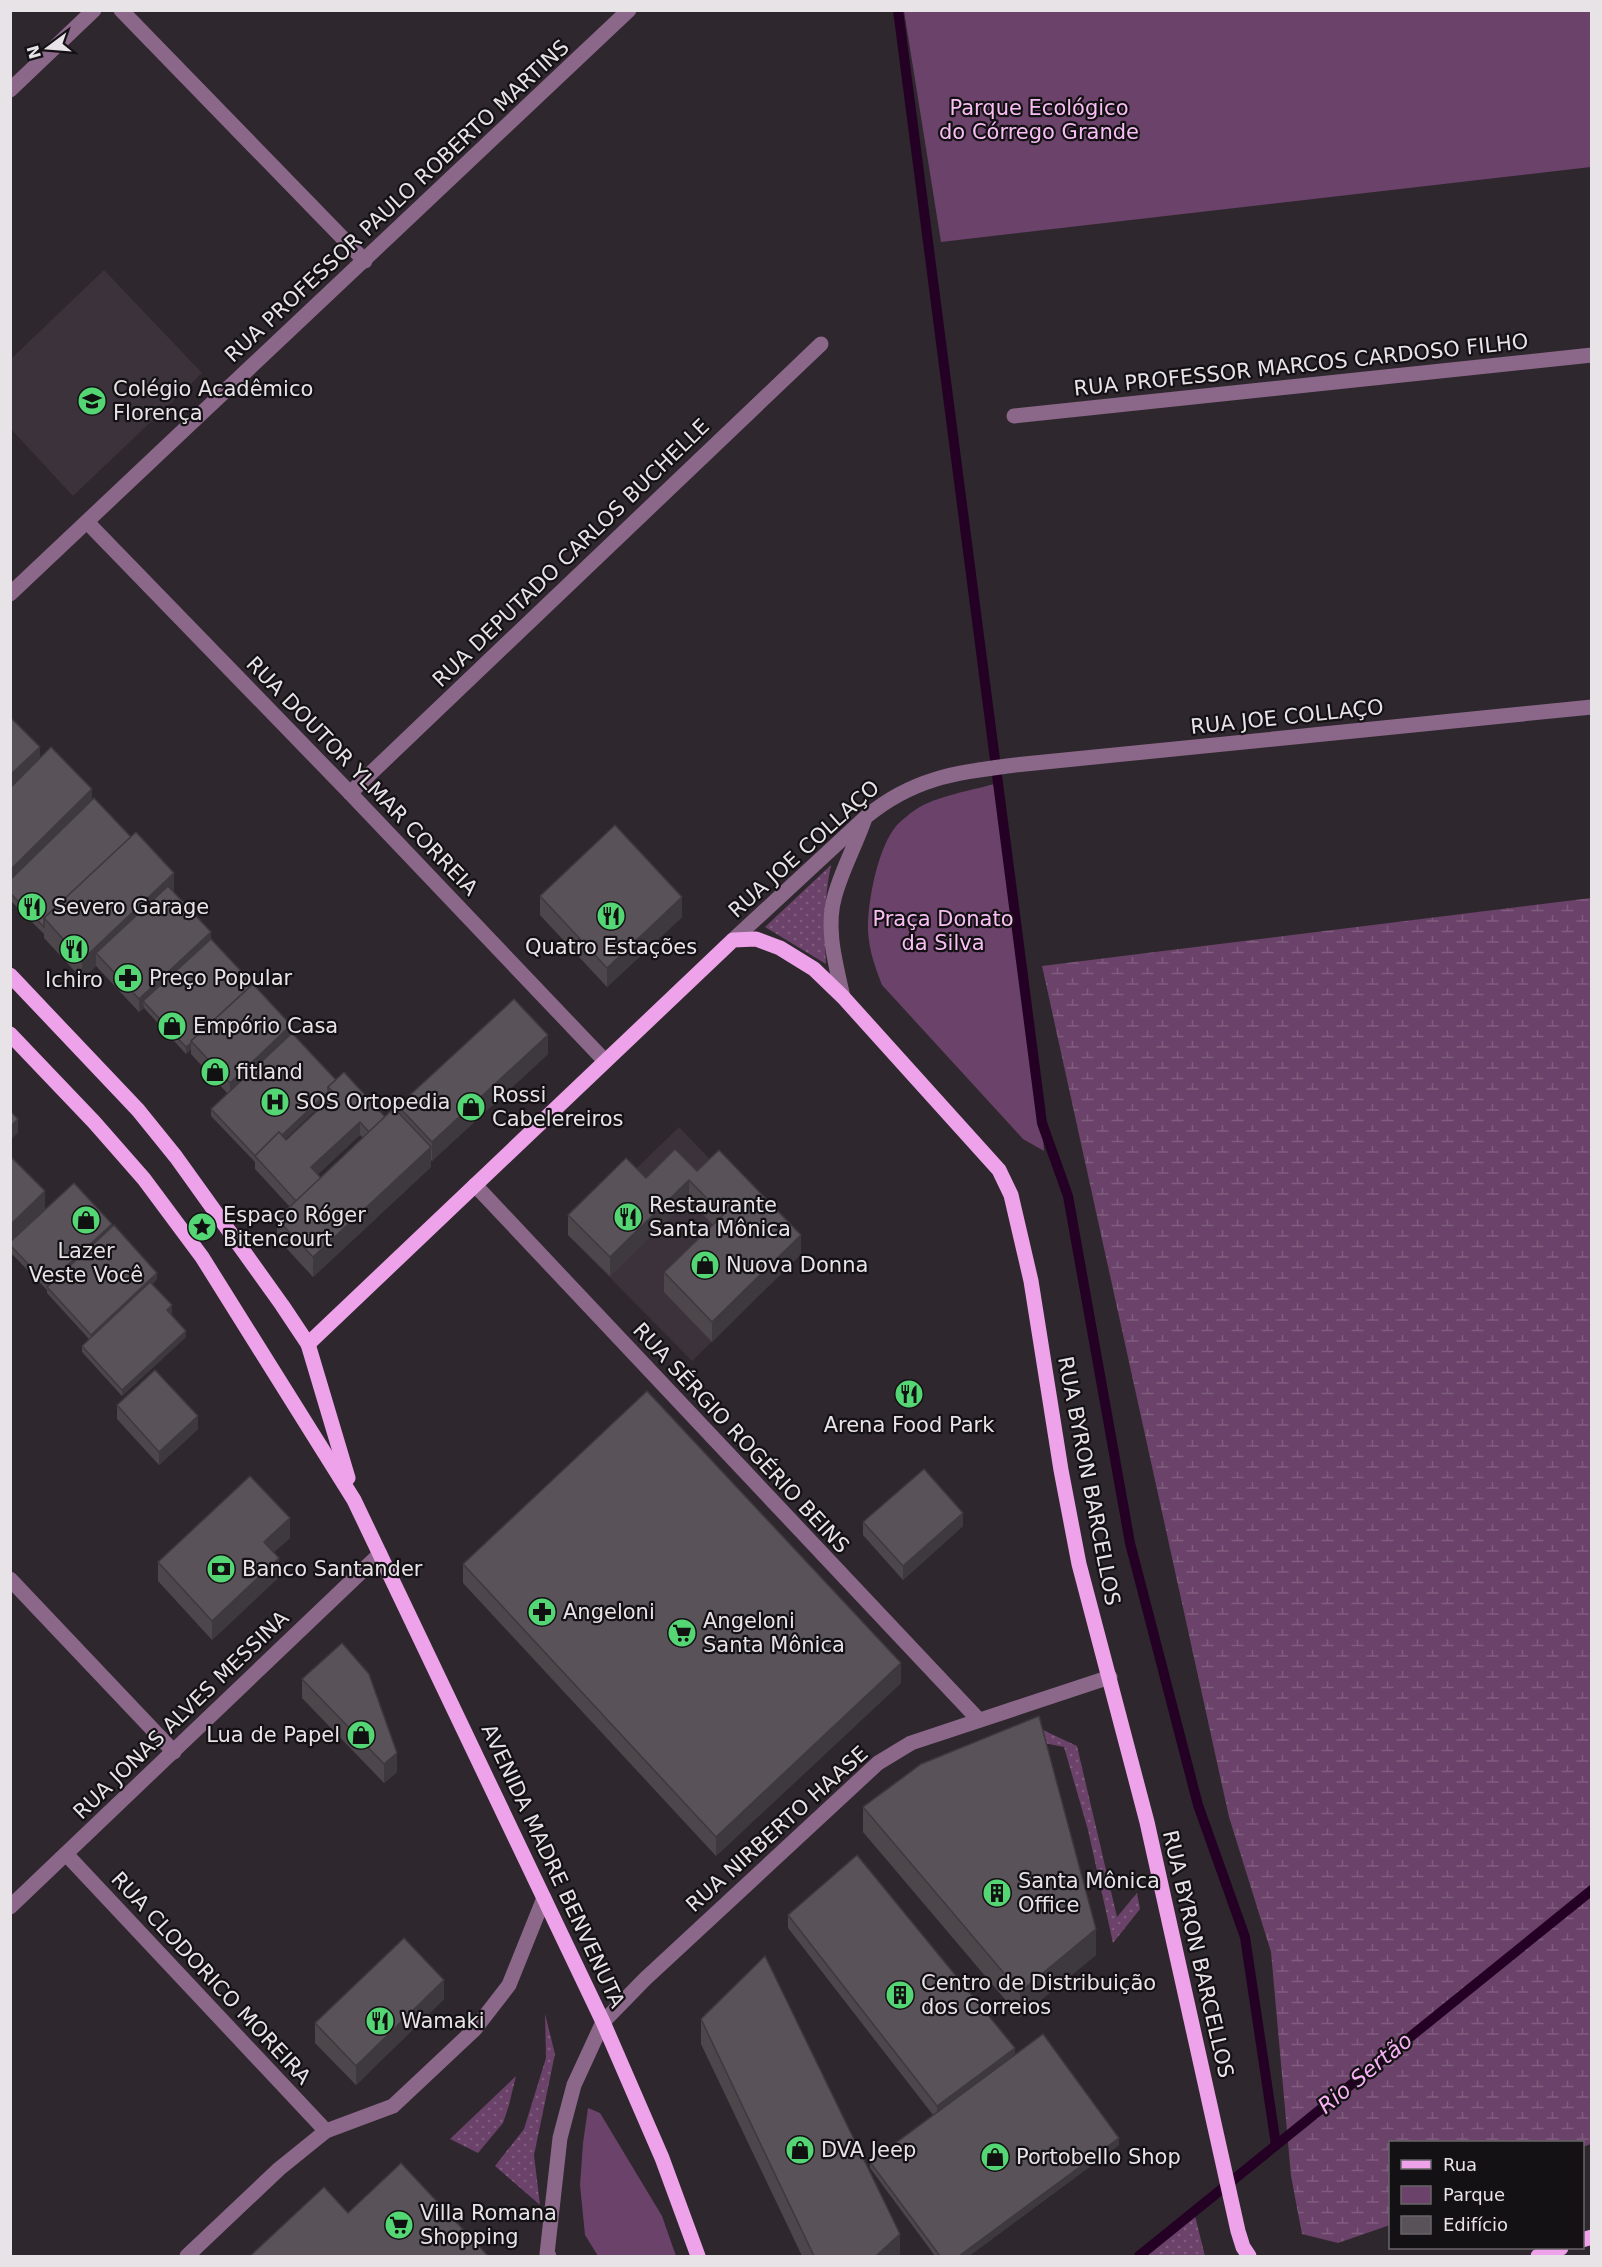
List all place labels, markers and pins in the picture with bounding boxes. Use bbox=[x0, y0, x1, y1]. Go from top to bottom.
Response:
place label: Colégio Acadêmico Florença bbox=[113, 377, 313, 425]
school or university icon: Colégio Acadêmico Florença bbox=[76, 385, 108, 417]
restaurant icon: Severo Garage bbox=[16, 891, 48, 923]
place label: Severo Garage bbox=[53, 895, 209, 919]
restaurant icon: Quatro Estações bbox=[595, 900, 627, 932]
restaurant icon: Ichiro bbox=[58, 933, 90, 965]
place label: Quatro Estações bbox=[525, 935, 697, 959]
pharmacy icon: Preço Popular bbox=[112, 962, 144, 994]
place label: Preço Popular bbox=[149, 966, 293, 990]
place label: Ichiro bbox=[45, 968, 103, 992]
shop icon: Empório Casa bbox=[156, 1010, 188, 1042]
place label: Empório Casa bbox=[193, 1014, 338, 1038]
shop icon: fitland bbox=[199, 1056, 231, 1088]
place label: fitland bbox=[236, 1060, 303, 1084]
place label: Rossi Cabelereiros bbox=[492, 1083, 623, 1131]
hospital icon: SOS Ortopedia bbox=[259, 1086, 291, 1118]
place label: SOS Ortopedia bbox=[296, 1090, 450, 1114]
shop icon: Rossi Cabelereiros bbox=[455, 1091, 487, 1123]
place label: Restaurante Santa Mônica bbox=[649, 1193, 791, 1241]
restaurant icon: Restaurante Santa Mônica bbox=[612, 1201, 644, 1233]
place label: Espaço Róger Bitencourt bbox=[223, 1203, 366, 1251]
shop icon: Lazer Veste Você bbox=[70, 1204, 102, 1236]
place icon: Espaço Róger Bitencourt bbox=[186, 1211, 218, 1243]
place label: Lazer Veste Você bbox=[29, 1239, 143, 1287]
shop icon: Nuova Donna bbox=[689, 1249, 721, 1281]
place label: Nuova Donna bbox=[726, 1253, 868, 1277]
restaurant icon: Arena Food Park bbox=[893, 1378, 925, 1410]
place label: Arena Food Park bbox=[824, 1413, 995, 1437]
bank icon: Banco Santander bbox=[205, 1553, 237, 1585]
place label: Banco Santander bbox=[242, 1557, 423, 1581]
pharmacy icon: Angeloni bbox=[526, 1596, 558, 1628]
place label: Angeloni bbox=[563, 1600, 655, 1624]
place label: Angeloni Santa Mônica bbox=[703, 1609, 845, 1657]
supermarket icon: Angeloni Santa Mônica bbox=[666, 1617, 698, 1649]
shop icon: Lua de Papel bbox=[345, 1719, 377, 1751]
place label: Lua de Papel bbox=[206, 1723, 340, 1747]
place label: Santa Mônica Office bbox=[1018, 1869, 1160, 1917]
building icon: Santa Mônica Office bbox=[981, 1877, 1013, 1909]
place label: Centro de Distribuição dos Correios bbox=[921, 1971, 1156, 2019]
building icon: Centro de Distribuição dos Correios bbox=[884, 1979, 916, 2011]
restaurant icon: Wamaki bbox=[364, 2005, 396, 2037]
place label: Wamaki bbox=[401, 2009, 485, 2033]
shop icon: DVA Jeep bbox=[784, 2134, 816, 2166]
place label: DVA Jeep bbox=[821, 2138, 916, 2162]
shop icon: Portobello Shop bbox=[979, 2141, 1011, 2173]
place label: Portobello Shop bbox=[1016, 2145, 1181, 2169]
place label: Villa Romana Shopping bbox=[420, 2201, 557, 2249]
supermarket icon: Villa Romana Shopping bbox=[383, 2209, 415, 2241]

